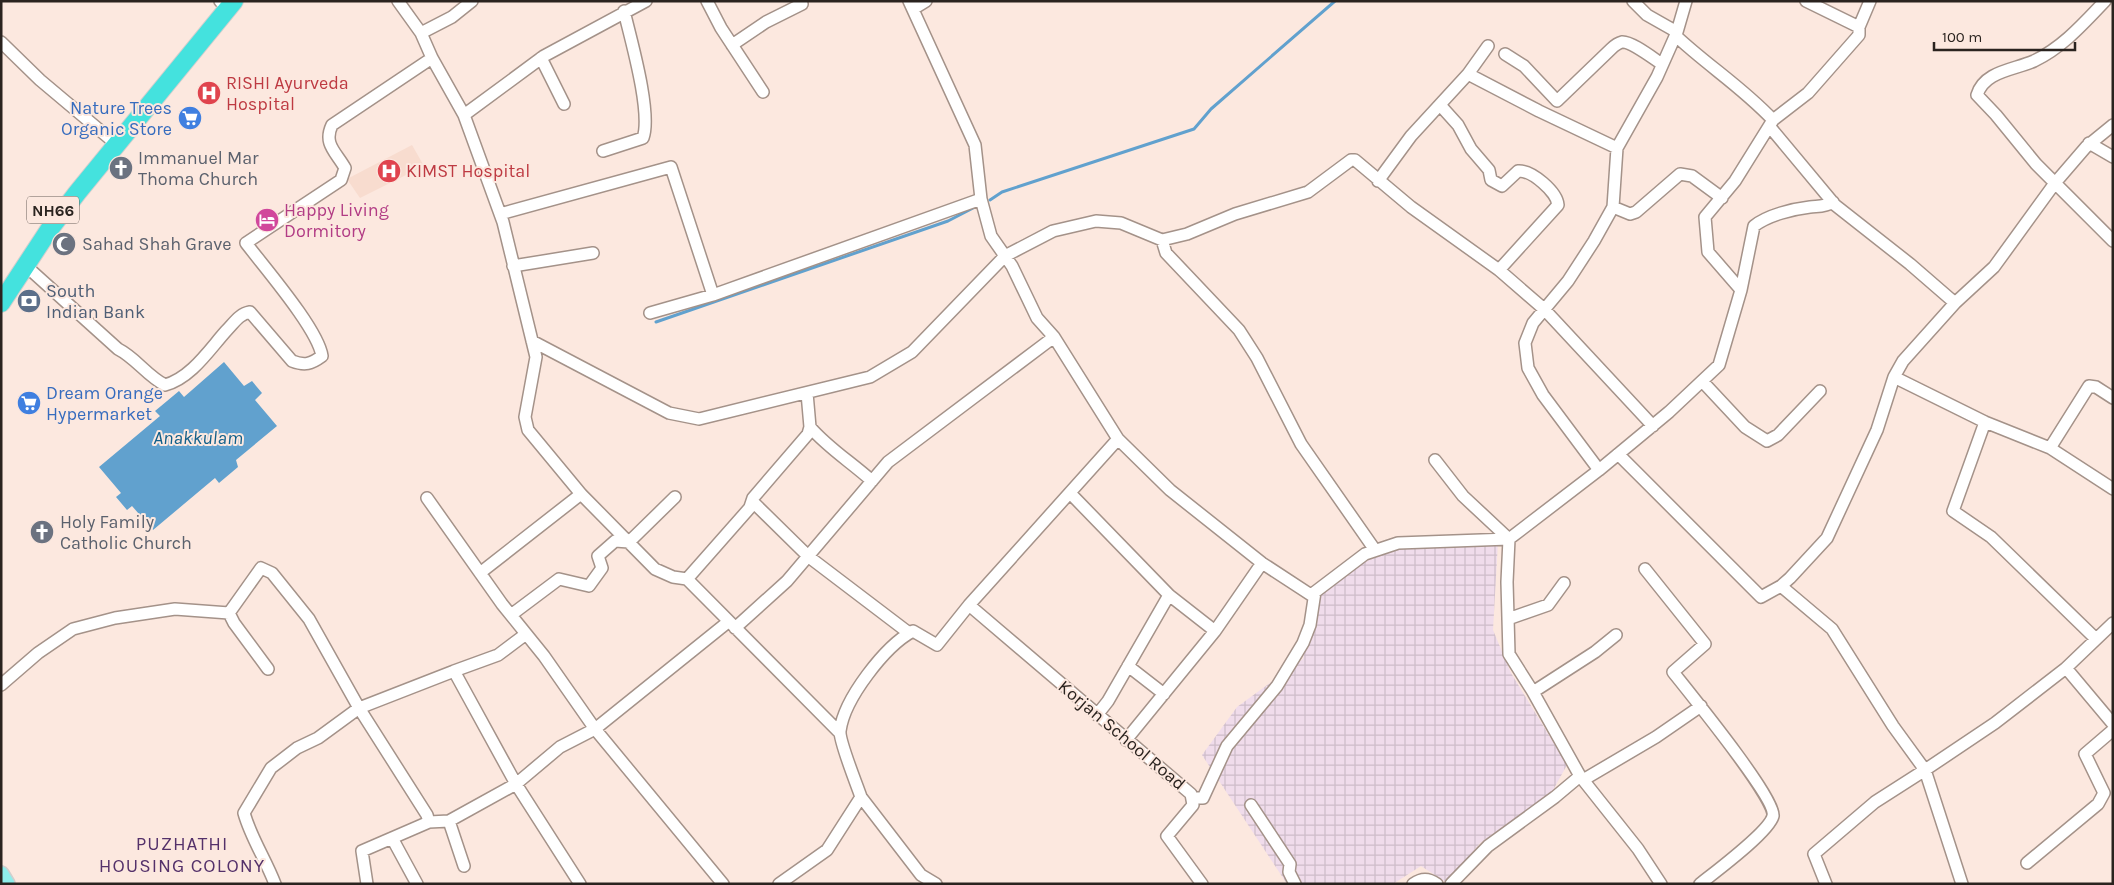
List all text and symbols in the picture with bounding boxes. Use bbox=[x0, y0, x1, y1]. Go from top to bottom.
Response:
scale bar bbox=[1934, 20, 2075, 52]
text: 100 m bbox=[1942, 28, 1982, 46]
place label: RISHI Ayurveda Hospital bbox=[226, 72, 349, 115]
hospital icon: RISHI Ayurveda Hospital bbox=[196, 80, 222, 106]
place label: Nature Trees Organic Store bbox=[61, 97, 172, 140]
supermarket icon: Nature Trees Organic Store bbox=[177, 105, 203, 131]
place label: Immanuel Mar Thoma Church bbox=[138, 147, 259, 190]
church icon: Immanuel Mar Thoma Church bbox=[108, 155, 134, 181]
hospital icon: KIMST Hospital bbox=[376, 158, 402, 184]
place label: KIMST Hospital bbox=[406, 160, 530, 182]
road number: NH66 bbox=[27, 196, 79, 224]
place label: Happy Living Dormitory bbox=[284, 199, 389, 242]
hotel icon: Happy Living Dormitory bbox=[254, 207, 280, 233]
mosque icon: Sahad Shah Grave bbox=[51, 231, 77, 257]
place label: Sahad Shah Grave bbox=[82, 233, 232, 255]
place label: South Indian Bank bbox=[46, 280, 145, 323]
bank icon: South Indian Bank bbox=[16, 288, 42, 314]
place label: Dream Orange Hypermarket bbox=[46, 382, 163, 425]
supermarket icon: Dream Orange Hypermarket bbox=[16, 390, 42, 416]
water label: Anakkulam bbox=[153, 427, 243, 449]
place label: Holy Family Catholic Church bbox=[60, 511, 192, 554]
church icon: Holy Family Catholic Church bbox=[29, 519, 55, 545]
street label: Korjan School Road bbox=[1054, 675, 1190, 795]
district label: PUZHATHI HOUSING COLONY bbox=[99, 833, 265, 877]

